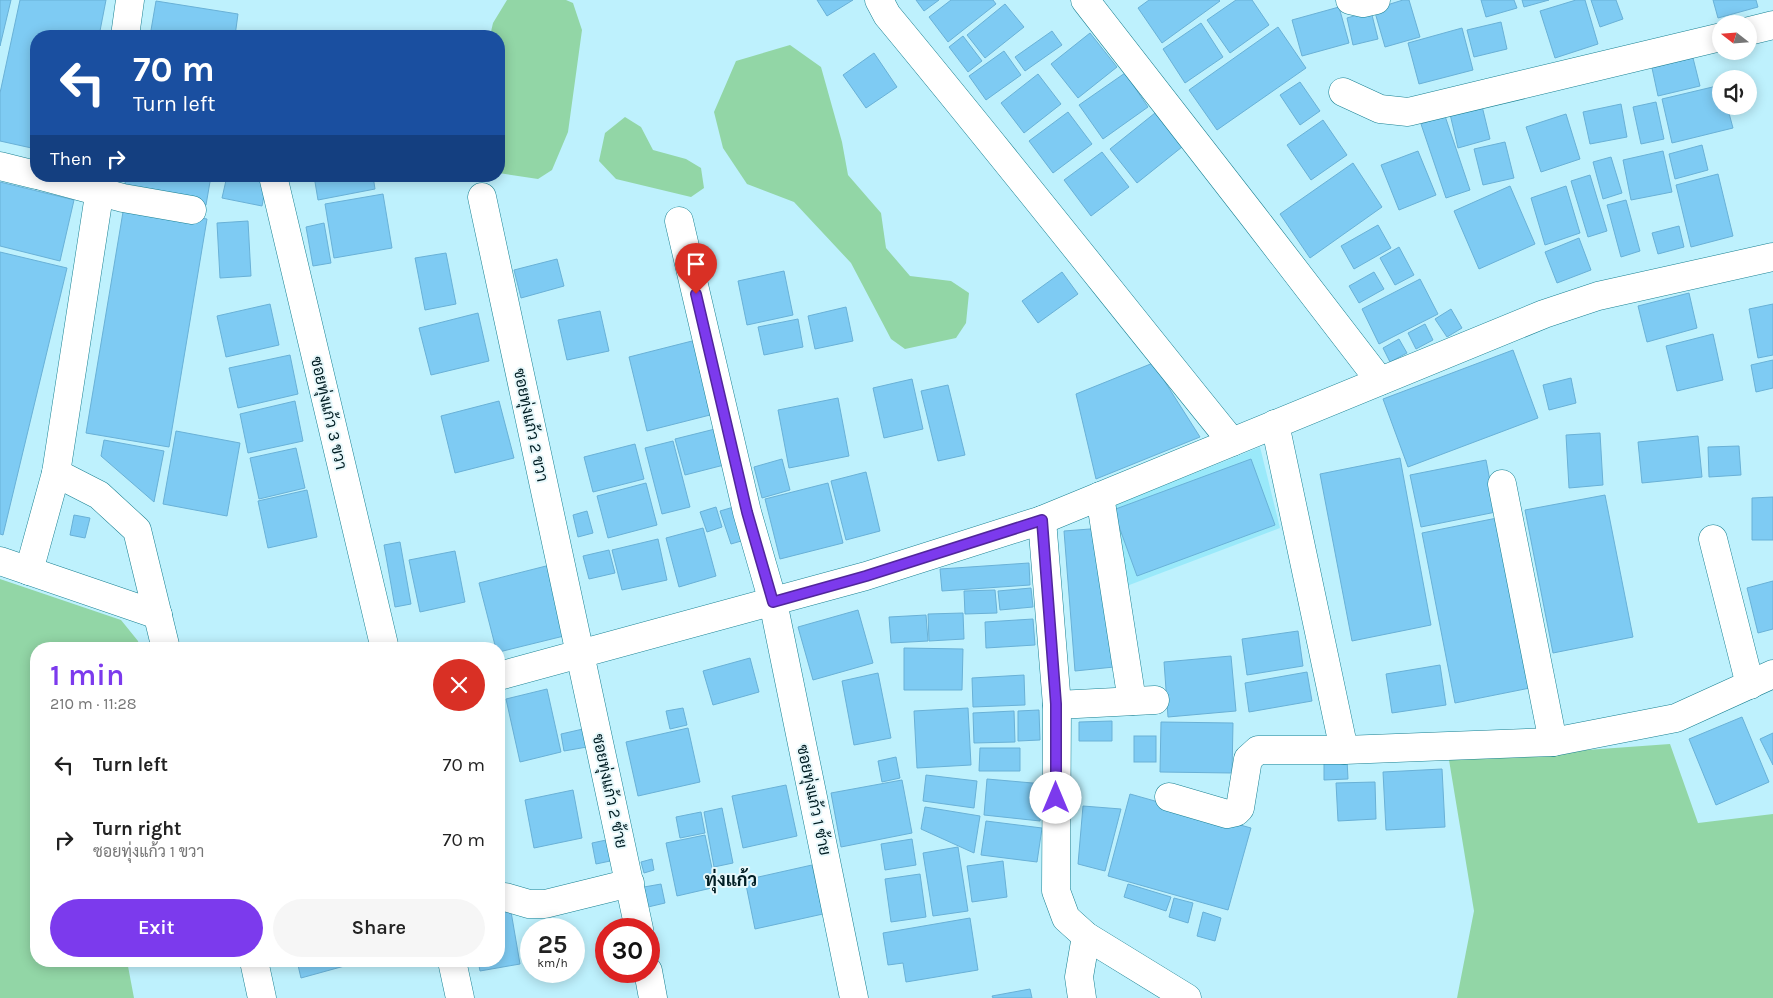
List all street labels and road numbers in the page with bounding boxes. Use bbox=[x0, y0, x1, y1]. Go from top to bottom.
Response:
street label: ซอยทุ่งแก้ว 3 ขวา bbox=[305, 354, 352, 472]
street label: ซอยทุ่งแก้ว 2 ขวา bbox=[508, 366, 553, 484]
street label: ซอยทุ่งแก้ว 2 ซ้าย bbox=[587, 732, 632, 850]
street label: ซอยทุ่งแก้ว 1 ซ้าย bbox=[791, 743, 836, 857]

